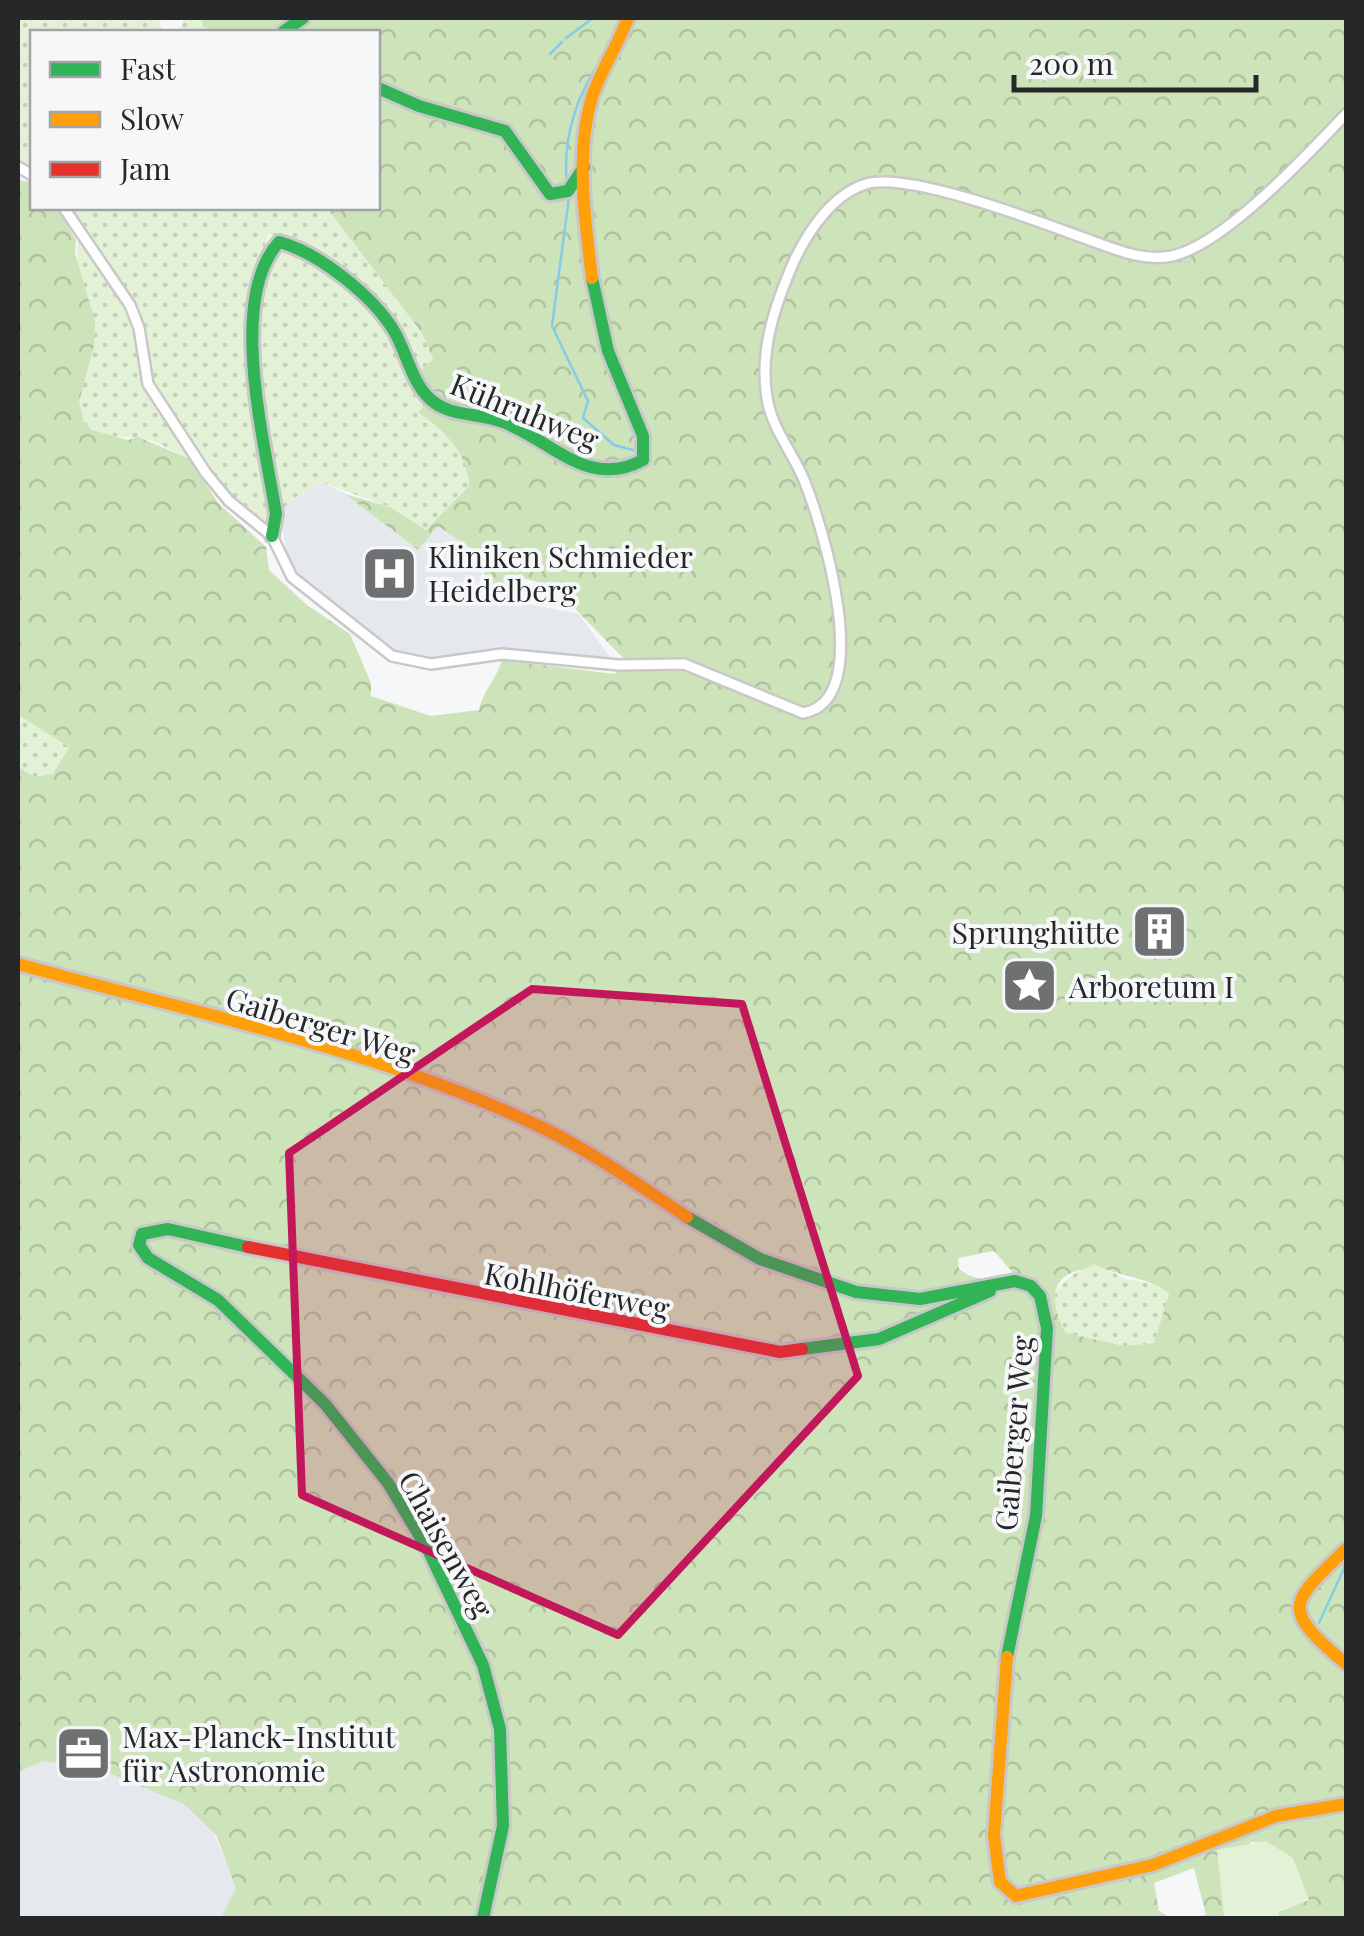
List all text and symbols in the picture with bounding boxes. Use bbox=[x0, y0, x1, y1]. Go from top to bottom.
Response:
legend bbox=[30, 30, 380, 210]
scale bar bbox=[1014, 30, 1256, 92]
text: 200 m bbox=[1029, 43, 1114, 83]
text: Fast bbox=[120, 48, 176, 88]
text: Slow bbox=[120, 98, 185, 138]
text: Jam bbox=[119, 148, 171, 188]
street label: Kühruhweg bbox=[445, 363, 605, 459]
place label: Kliniken Schmieder Heidelberg bbox=[428, 536, 693, 610]
hospital icon: Kliniken Schmieder Heidelberg bbox=[359, 543, 419, 603]
building icon: Sprunghütte bbox=[1129, 902, 1189, 962]
place label: Sprunghütte bbox=[952, 912, 1120, 952]
place icon: Arboretum I bbox=[1000, 956, 1060, 1016]
place label: Arboretum I bbox=[1068, 966, 1234, 1006]
street label: Gaiberger Weg bbox=[221, 977, 421, 1073]
street label: Kohlhöferweg bbox=[481, 1252, 673, 1328]
street label: Gaiberger Weg bbox=[985, 1333, 1041, 1532]
street label: Chaisenweg bbox=[390, 1463, 504, 1625]
place label: Max-Planck-Institut für Astronomie bbox=[122, 1716, 396, 1790]
office icon: Max-Planck-Institut für Astronomie bbox=[53, 1723, 113, 1783]

